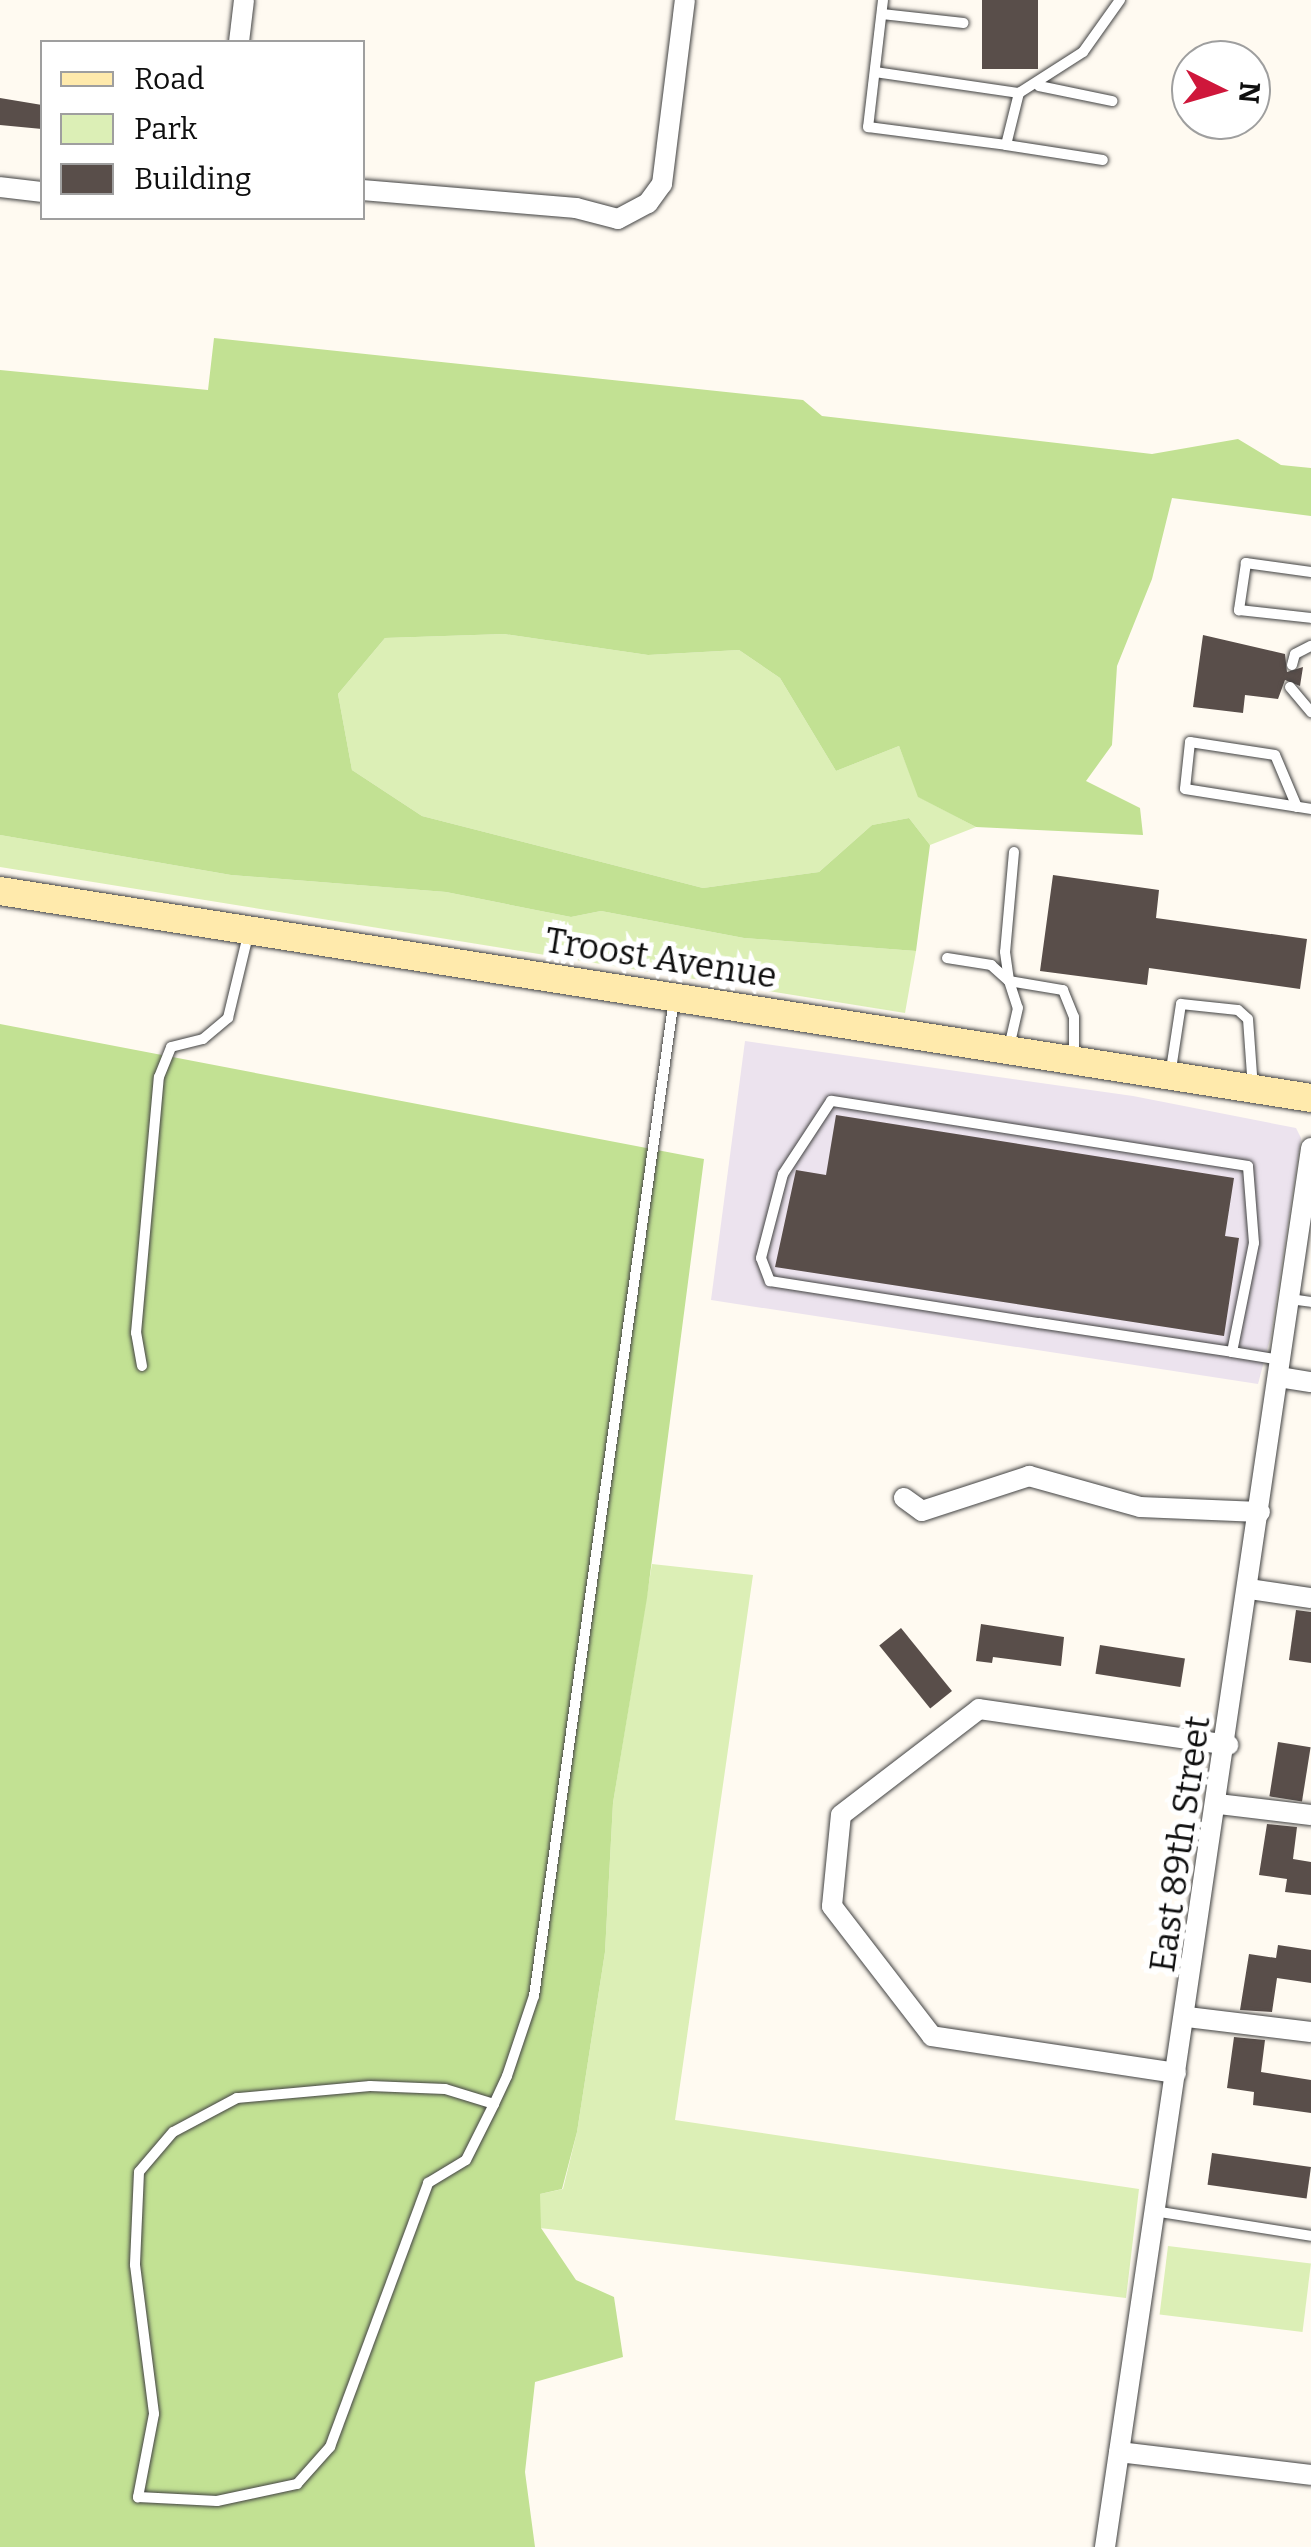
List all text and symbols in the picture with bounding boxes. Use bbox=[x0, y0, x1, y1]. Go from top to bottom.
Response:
legend bbox=[40, 40, 365, 220]
north arrow bbox=[1171, 40, 1271, 140]
text: Road bbox=[134, 61, 205, 97]
text: N bbox=[1232, 80, 1267, 105]
text: Park bbox=[134, 111, 197, 147]
text: Building bbox=[134, 161, 252, 197]
street label: Troost Avenue bbox=[542, 919, 780, 997]
street label: East 89th Street bbox=[1141, 1713, 1219, 1975]

